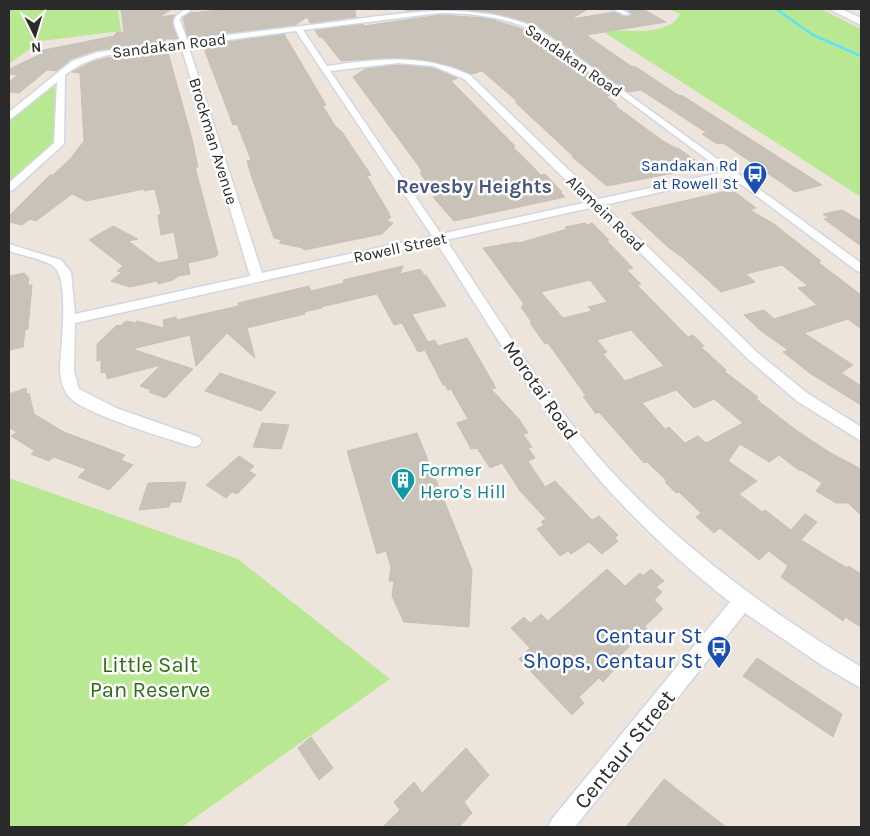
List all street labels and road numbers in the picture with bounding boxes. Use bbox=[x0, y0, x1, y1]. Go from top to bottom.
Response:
street label: Sandakan Road bbox=[521, 20, 626, 101]
street label: Sandakan Road bbox=[111, 29, 227, 62]
street label: Brockman Avenue bbox=[185, 75, 242, 207]
street label: Alamein Road bbox=[563, 172, 648, 255]
street label: Rowell Street bbox=[352, 228, 449, 267]
street label: Morotai Road bbox=[498, 337, 582, 444]
street label: Centaur Street bbox=[569, 685, 681, 814]

